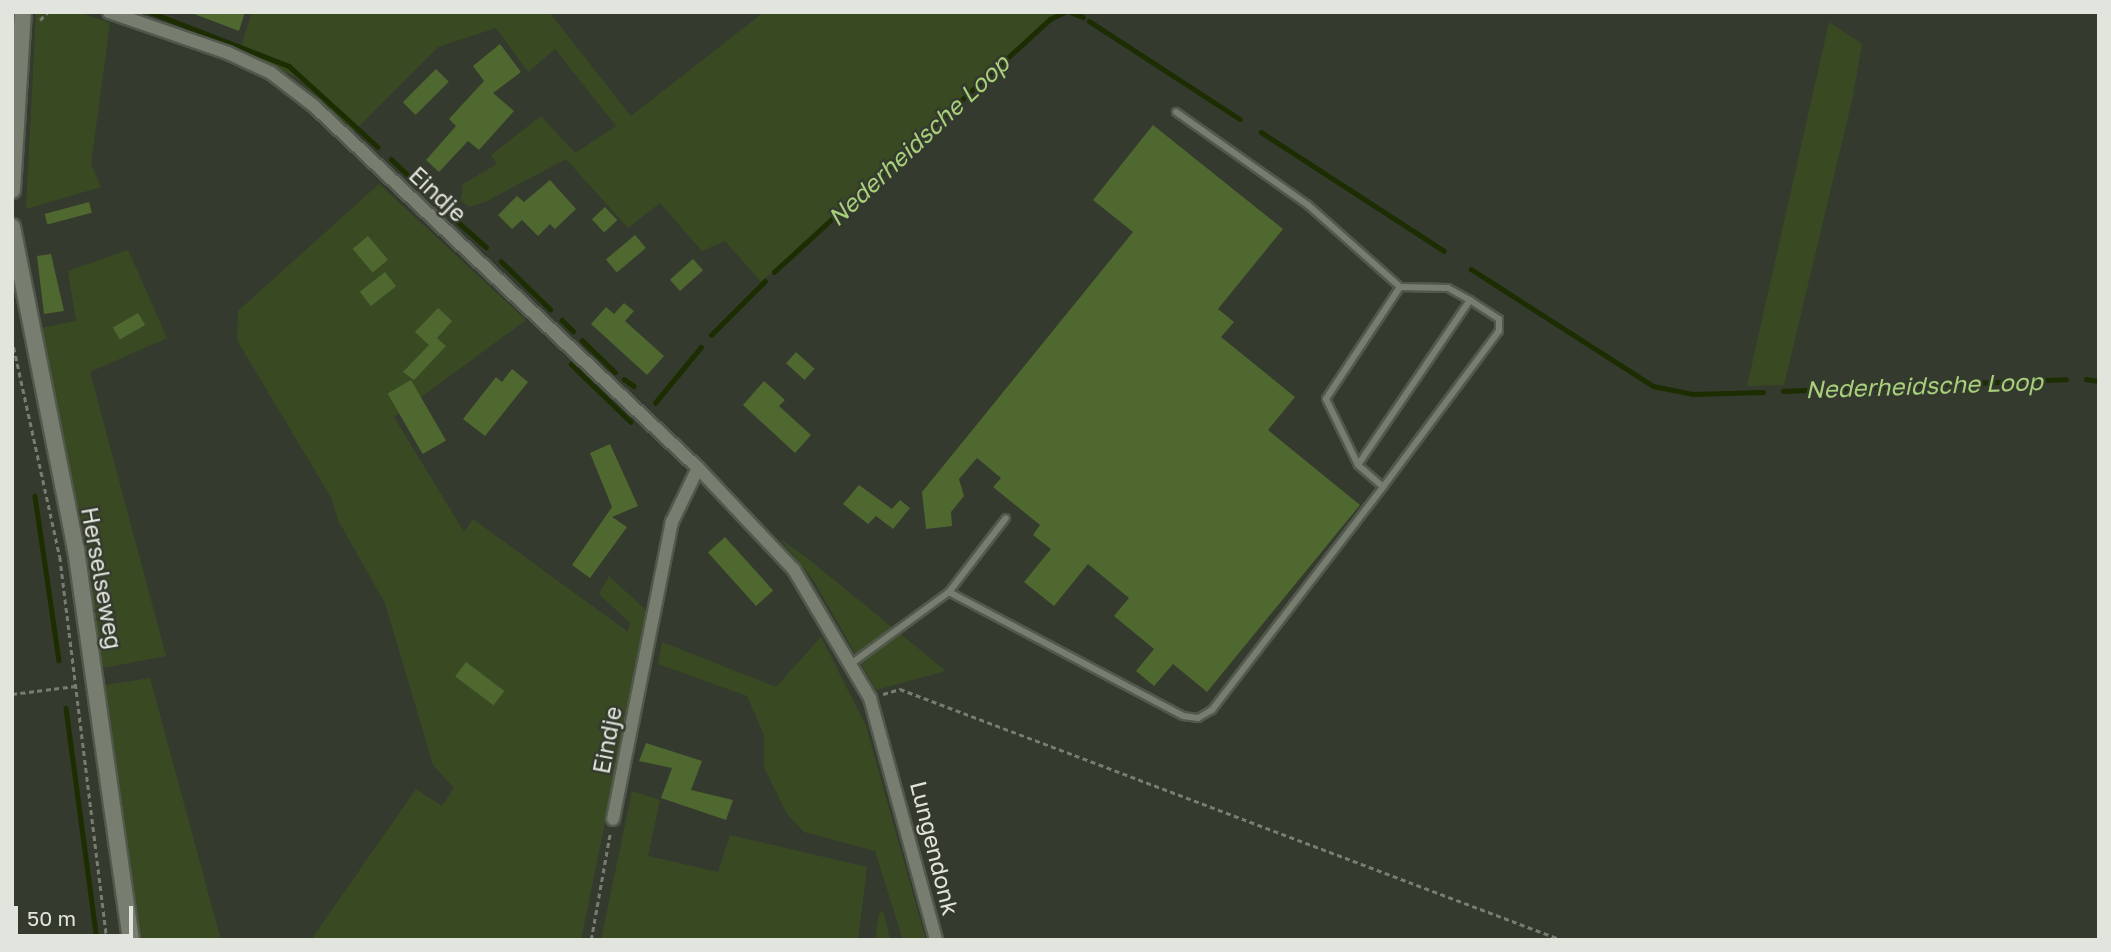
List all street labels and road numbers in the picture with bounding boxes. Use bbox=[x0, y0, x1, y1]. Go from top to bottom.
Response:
street label: Eindje bbox=[404, 161, 472, 227]
street label: Herselseweg bbox=[76, 505, 128, 651]
street label: Eindje bbox=[587, 704, 627, 776]
street label: Lungendonk bbox=[905, 778, 965, 918]

